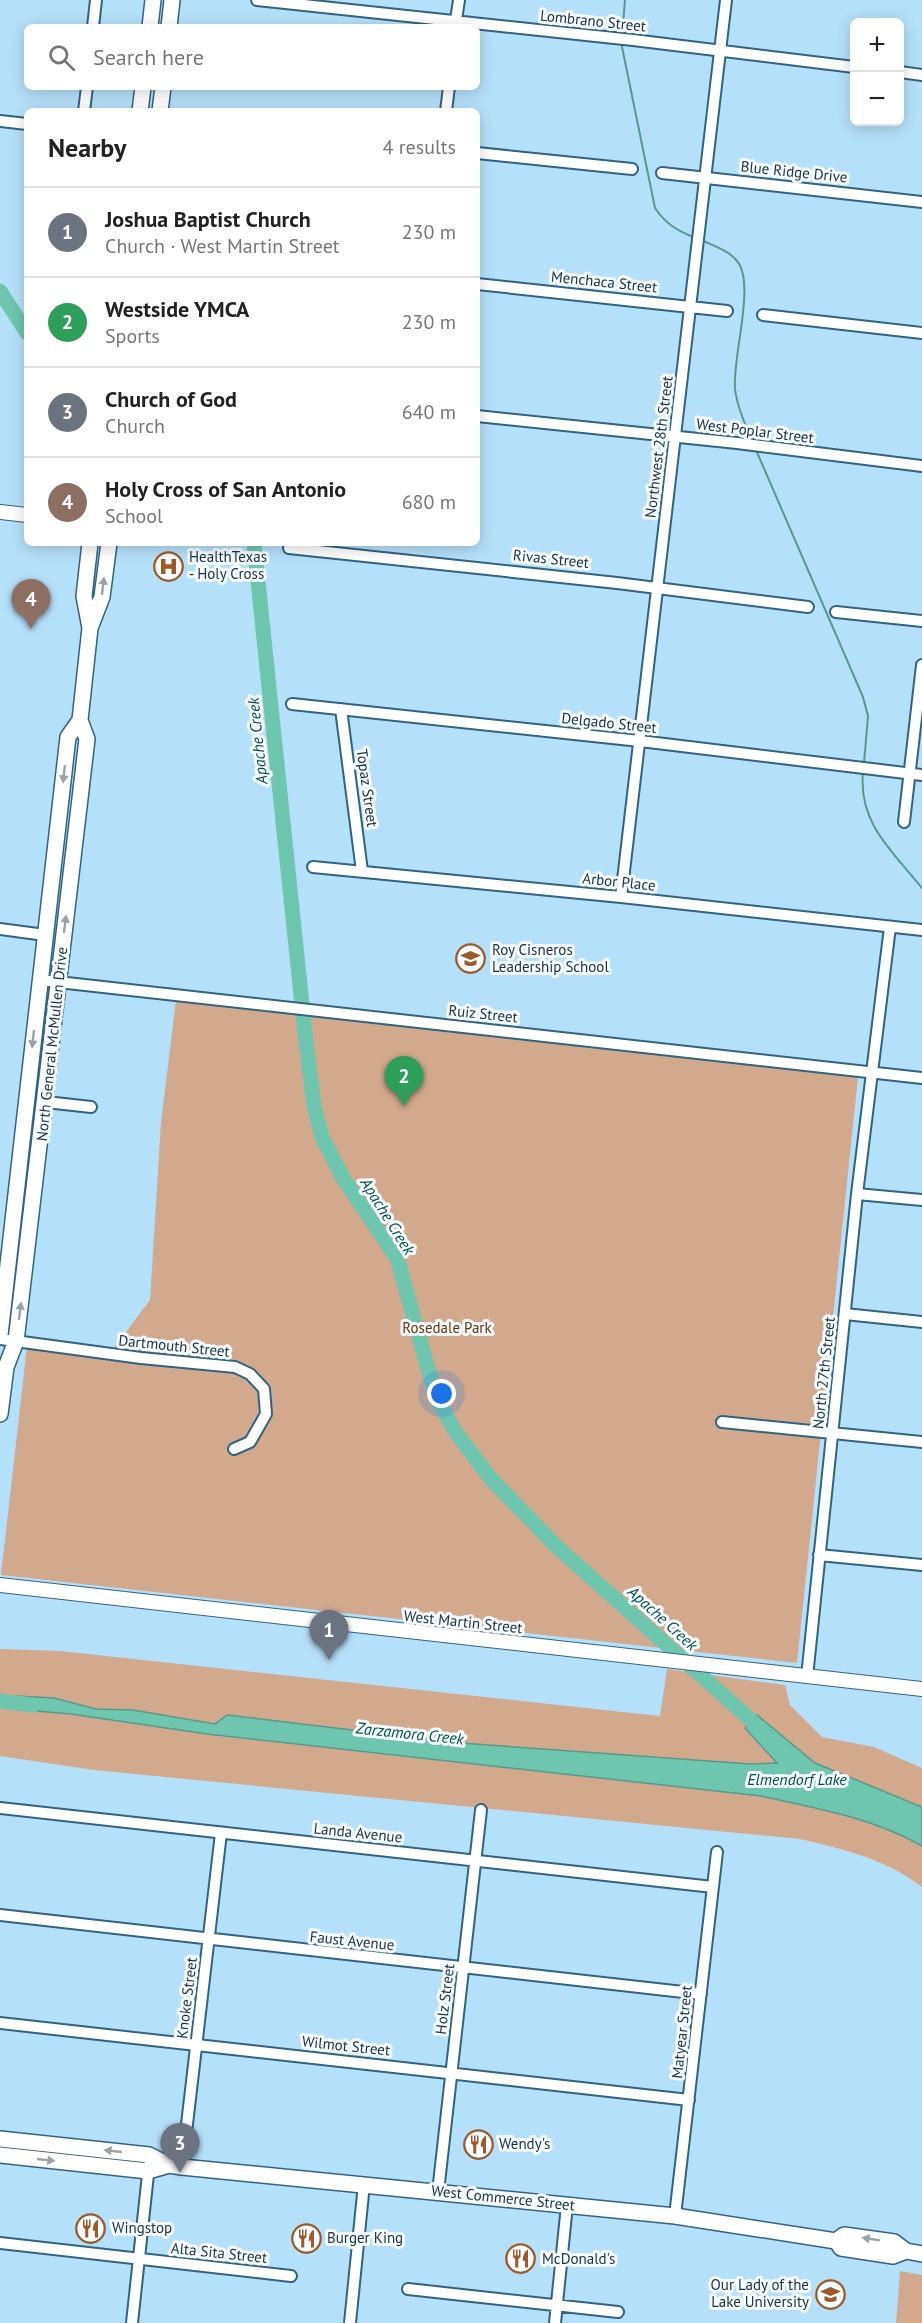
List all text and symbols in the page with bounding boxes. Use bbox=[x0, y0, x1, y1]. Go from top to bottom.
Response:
street label: Lombrano Street bbox=[539, 5, 647, 36]
map controls bbox=[850, 18, 904, 126]
button: + bbox=[850, 18, 904, 72]
search box bbox=[24, 24, 480, 90]
icon: search bbox=[45, 41, 78, 74]
text: Search here bbox=[93, 43, 204, 71]
button: − bbox=[850, 72, 904, 126]
text: Nearby bbox=[48, 131, 126, 164]
text: 4 results bbox=[383, 134, 456, 160]
street label: Blue Ridge Drive bbox=[740, 156, 848, 187]
text: Joshua Baptist Church bbox=[105, 205, 311, 233]
text: 1 bbox=[62, 219, 73, 245]
text: 230 m bbox=[402, 219, 456, 245]
text: Church · West Martin Street bbox=[105, 233, 340, 259]
street label: Menchaca Street bbox=[550, 266, 658, 297]
text: Westside YMCA bbox=[105, 295, 249, 323]
text: 2 bbox=[62, 309, 73, 335]
text: 230 m bbox=[402, 309, 456, 335]
text: Sports bbox=[105, 323, 160, 349]
street label: Northwest 28th Street bbox=[640, 375, 677, 519]
text: Church of God bbox=[105, 385, 237, 413]
text: 3 bbox=[62, 399, 73, 425]
text: 640 m bbox=[402, 399, 456, 425]
text: Church bbox=[105, 413, 165, 439]
street label: West Poplar Street bbox=[695, 414, 815, 447]
text: Holy Cross of San Antonio bbox=[105, 475, 346, 503]
text: 4 bbox=[62, 489, 73, 515]
text: 680 m bbox=[402, 489, 456, 515]
text: School bbox=[105, 503, 163, 529]
street label: Rivas Street bbox=[512, 545, 590, 572]
place label: HealthTexas - Holy Cross bbox=[189, 547, 267, 583]
hospital icon: HealthTexas - Holy Cross bbox=[152, 550, 184, 582]
one-way arrow bbox=[99, 577, 108, 596]
pin: 4 bbox=[12, 580, 51, 629]
water label: Apache Creek bbox=[242, 696, 272, 786]
street label: Delgado Street bbox=[560, 708, 658, 737]
street label: Topaz Street bbox=[353, 748, 382, 828]
one-way arrow bbox=[59, 765, 69, 784]
street label: Arbor Place bbox=[582, 868, 657, 895]
one-way arrow bbox=[61, 915, 70, 934]
place label: Roy Cisneros Leadership School bbox=[492, 940, 609, 976]
school or university icon: Roy Cisneros Leadership School bbox=[455, 943, 487, 975]
street label: North General McMullen Drive bbox=[32, 946, 71, 1142]
street label: Ruiz Street bbox=[448, 1000, 519, 1027]
one-way arrow bbox=[29, 1029, 38, 1048]
pin: 2 bbox=[384, 1056, 424, 1106]
water label: Apache Creek bbox=[356, 1173, 420, 1259]
one-way arrow bbox=[16, 1302, 25, 1321]
street label: North 27th Street bbox=[808, 1316, 839, 1430]
park label: Rosedale Park bbox=[402, 1318, 492, 1337]
street label: Dartmouth Street bbox=[117, 1330, 231, 1361]
your location bbox=[427, 1379, 456, 1408]
water label: Apache Creek bbox=[623, 1581, 703, 1655]
street label: West Martin Street bbox=[403, 1606, 523, 1637]
pin: 1 bbox=[310, 1610, 348, 1660]
water label: Zarzamora Creek bbox=[354, 1717, 466, 1749]
water label: Elmendorf Lake bbox=[747, 1769, 847, 1789]
street label: Landa Avenue bbox=[313, 1818, 403, 1847]
street label: Faust Avenue bbox=[309, 1927, 395, 1954]
street label: Knoke Street bbox=[172, 1956, 201, 2040]
street label: Holz Street bbox=[431, 1963, 458, 2035]
street label: Matyear Street bbox=[667, 1984, 696, 2080]
street label: Wilmot Street bbox=[301, 2031, 391, 2060]
pin: 3 bbox=[160, 2124, 200, 2173]
restaurant icon: Wendy's bbox=[462, 2128, 494, 2160]
place label: Wendy's bbox=[499, 2134, 550, 2153]
one-way arrow bbox=[103, 2147, 122, 2156]
one-way arrow bbox=[36, 2155, 55, 2165]
street label: West Commerce Street bbox=[430, 2181, 576, 2214]
restaurant icon: Wingstop bbox=[75, 2212, 107, 2244]
place label: Wingstop bbox=[112, 2218, 172, 2237]
restaurant icon: Burger King bbox=[290, 2222, 322, 2254]
place label: Burger King bbox=[327, 2228, 403, 2247]
one-way arrow bbox=[862, 2234, 881, 2243]
street label: Alta Sita Street bbox=[170, 2238, 268, 2267]
restaurant icon: McDonald's bbox=[505, 2243, 537, 2275]
place label: McDonald's bbox=[542, 2249, 615, 2268]
place label: Our Lady of the Lake University bbox=[711, 2275, 809, 2311]
school or university icon: Our Lady of the Lake University bbox=[814, 2278, 846, 2310]

